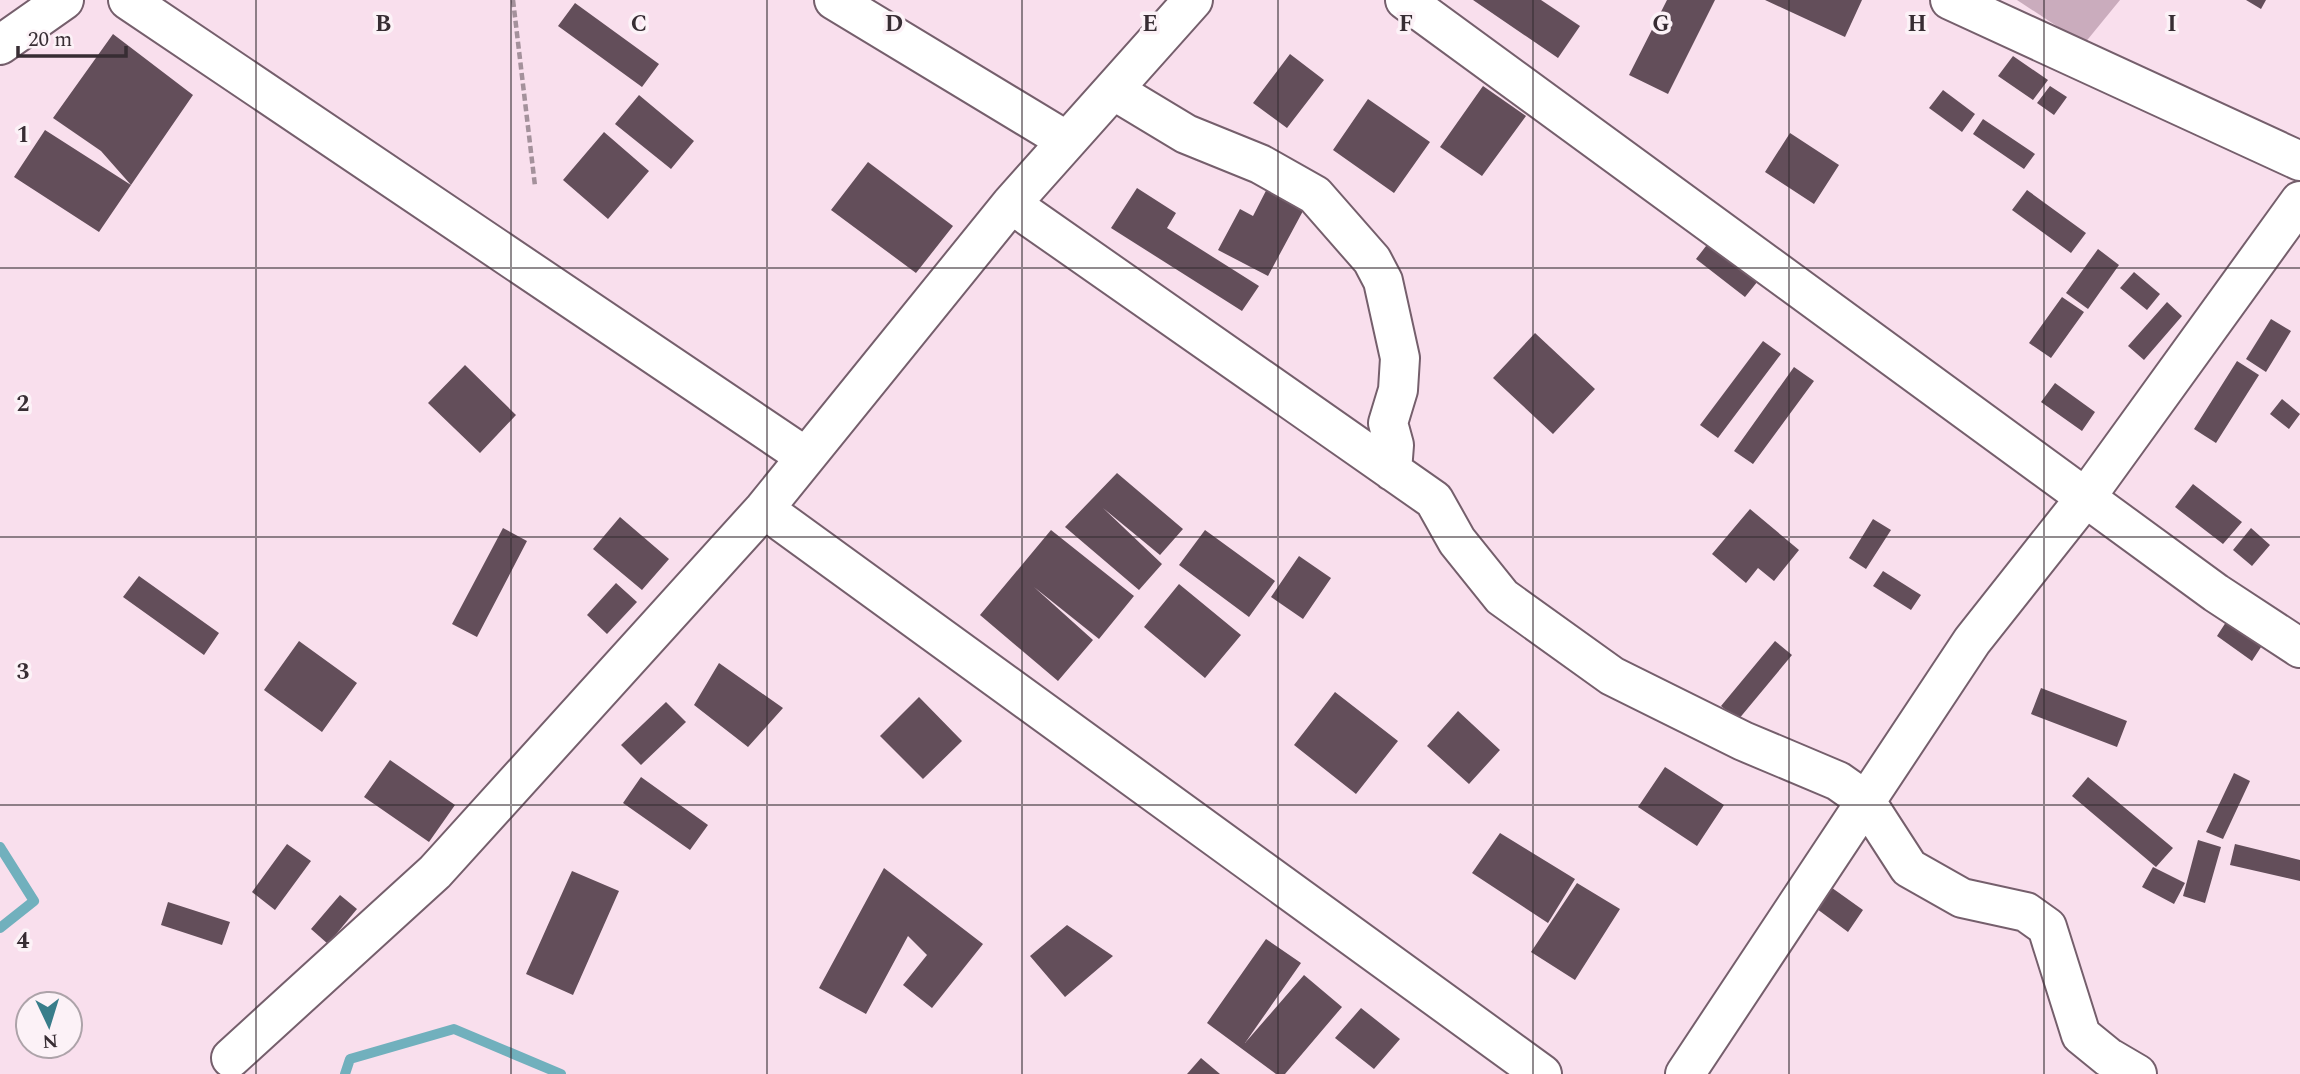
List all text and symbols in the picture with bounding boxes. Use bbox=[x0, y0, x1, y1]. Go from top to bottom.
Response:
text: B bbox=[375, 7, 391, 42]
text: C bbox=[631, 7, 647, 42]
text: D bbox=[885, 7, 903, 42]
text: E bbox=[1142, 7, 1158, 42]
text: F bbox=[1399, 7, 1413, 42]
text: G bbox=[1652, 7, 1670, 42]
text: H bbox=[1907, 7, 1927, 42]
text: I bbox=[2167, 7, 2177, 42]
scale bar bbox=[18, 14, 126, 58]
text: 20 m bbox=[28, 24, 72, 56]
text: 1 bbox=[17, 118, 29, 153]
text: 2 bbox=[17, 387, 30, 422]
text: 3 bbox=[17, 655, 30, 690]
text: 4 bbox=[17, 924, 30, 959]
north arrow bbox=[14, 990, 84, 1060]
text: N bbox=[41, 1025, 59, 1055]

